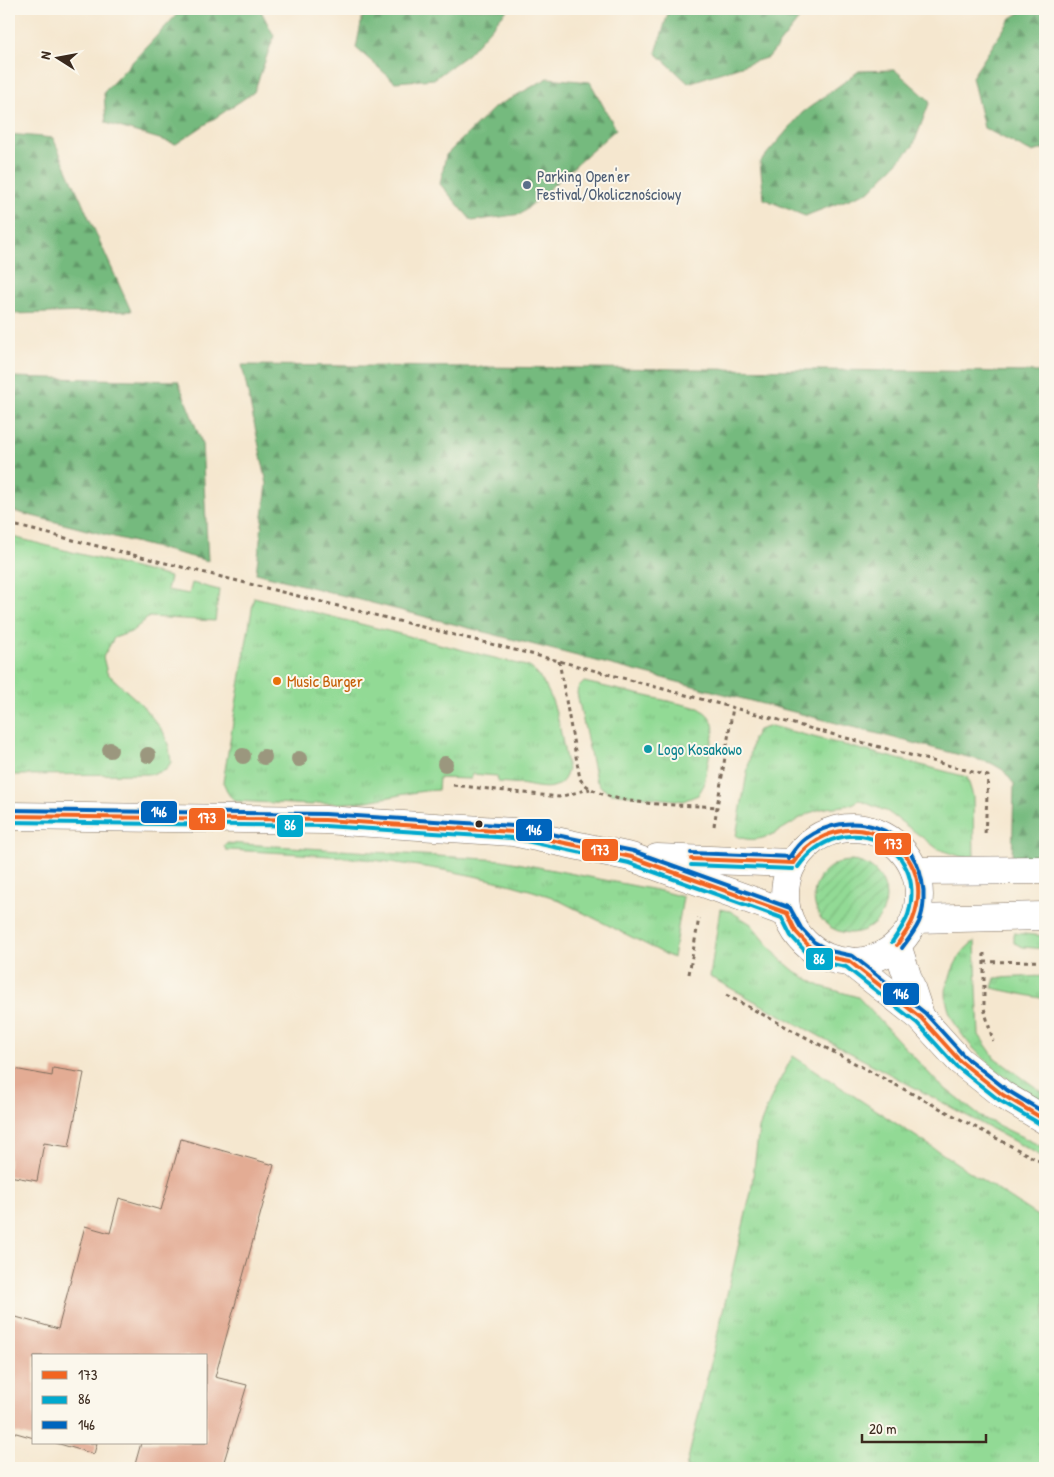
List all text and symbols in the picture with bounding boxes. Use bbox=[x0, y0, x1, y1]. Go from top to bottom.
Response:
north arrow bbox=[32, 32, 82, 82]
text: N bbox=[35, 49, 55, 61]
place label: Parking Open'er Festival/Okolicznościowy bbox=[536, 165, 682, 205]
marker: Parking Open'er Festival/Okolicznościowy bbox=[521, 179, 533, 191]
place label: Music Burger bbox=[287, 670, 363, 692]
marker: Music Burger bbox=[271, 675, 283, 687]
place label: Logo Kosakowo bbox=[658, 738, 742, 760]
marker: Logo Kosakowo bbox=[642, 743, 654, 755]
line badge: 146 bbox=[140, 800, 178, 824]
text: 146 bbox=[151, 802, 167, 821]
line badge: 173 bbox=[188, 807, 226, 831]
text: 173 bbox=[198, 808, 217, 827]
line badge: 86 bbox=[276, 814, 304, 838]
text: 86 bbox=[284, 815, 296, 834]
line badge: 146 bbox=[515, 818, 553, 842]
unlabelled marker bbox=[474, 819, 484, 829]
text: 146 bbox=[526, 820, 542, 839]
line badge: 173 bbox=[874, 832, 912, 856]
text: 173 bbox=[884, 834, 903, 853]
line badge: 173 bbox=[581, 838, 619, 862]
text: 173 bbox=[591, 840, 610, 859]
line badge: 86 bbox=[805, 947, 834, 971]
text: 86 bbox=[813, 949, 825, 968]
line badge: 146 bbox=[882, 982, 920, 1006]
text: 146 bbox=[893, 984, 909, 1003]
legend bbox=[32, 1354, 208, 1444]
text: 173 bbox=[78, 1364, 98, 1385]
text: 86 bbox=[78, 1388, 90, 1409]
scale bar bbox=[862, 1412, 985, 1444]
text: 146 bbox=[78, 1414, 95, 1435]
text: 20 m bbox=[869, 1418, 896, 1439]

